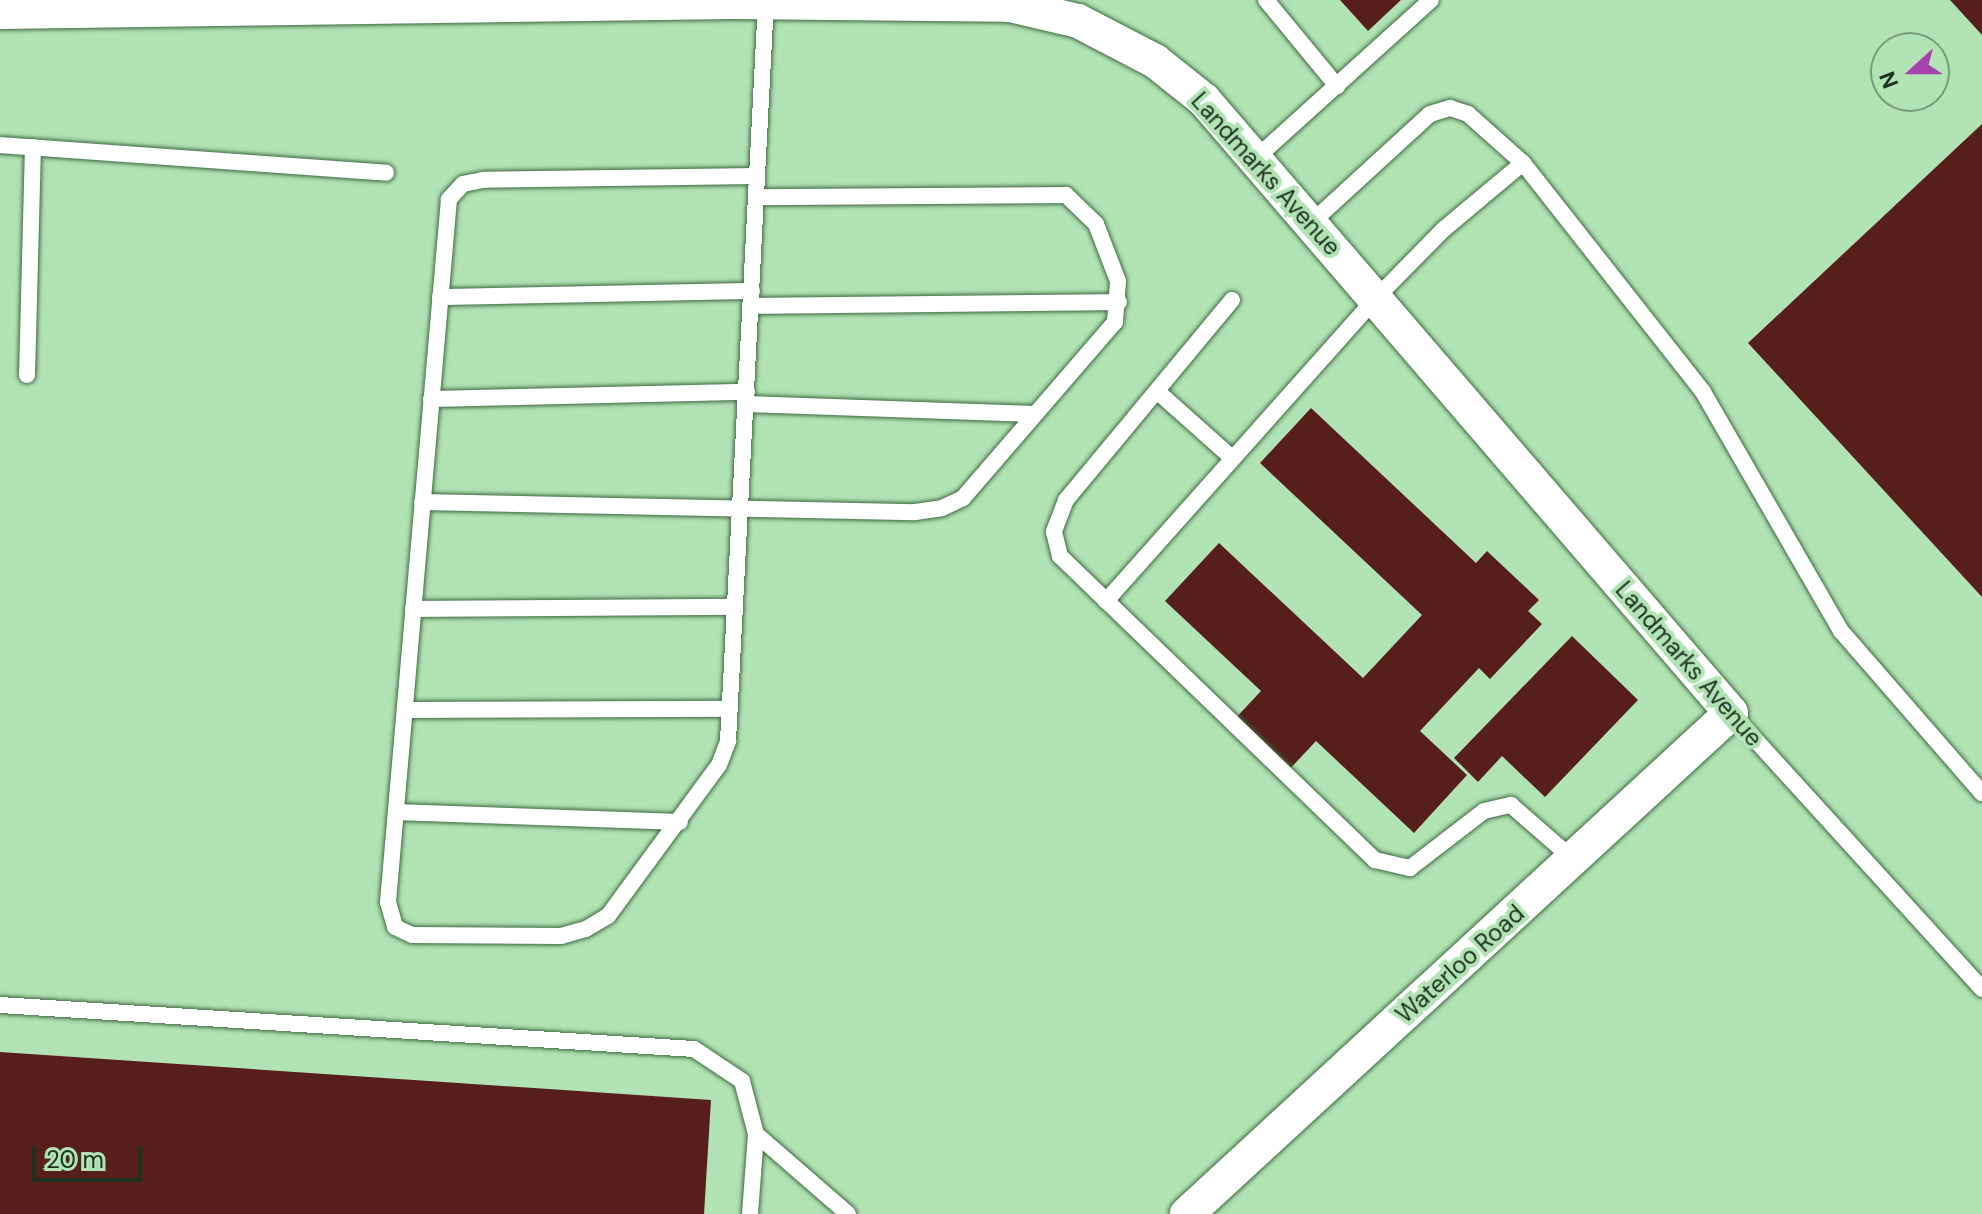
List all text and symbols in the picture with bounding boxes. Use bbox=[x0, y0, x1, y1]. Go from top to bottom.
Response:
north arrow bbox=[1870, 32, 1950, 112]
text: N bbox=[1873, 67, 1905, 93]
street label: Landmarks Avenue bbox=[1185, 87, 1347, 261]
street label: Landmarks Avenue bbox=[1609, 576, 1769, 752]
street label: Waterloo Road bbox=[1390, 899, 1530, 1029]
scale bar bbox=[36, 1130, 146, 1180]
text: 20 m bbox=[46, 1144, 104, 1175]

